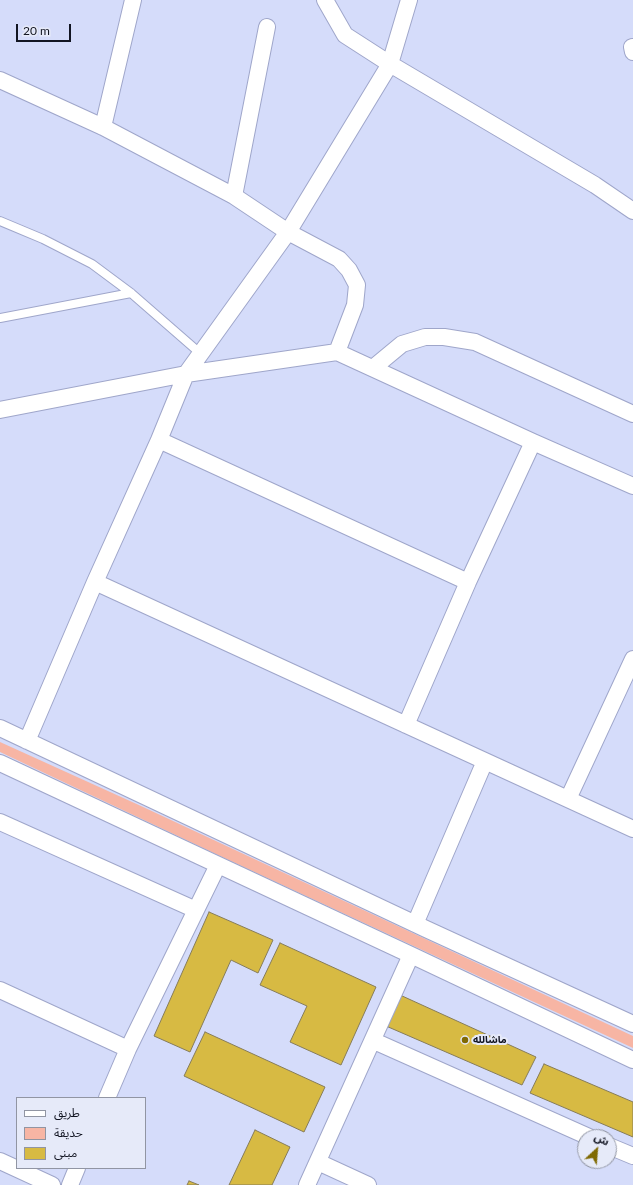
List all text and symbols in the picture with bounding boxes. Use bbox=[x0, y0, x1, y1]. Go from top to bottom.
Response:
scale bar bbox=[18, 16, 73, 42]
text: 20 m bbox=[23, 23, 50, 38]
place label: ماشالله bbox=[473, 1034, 507, 1046]
marker: ماشالله bbox=[460, 1035, 470, 1045]
legend bbox=[16, 1097, 146, 1169]
text: طريق bbox=[54, 1105, 80, 1120]
text: حديقة bbox=[54, 1125, 83, 1140]
north arrow bbox=[577, 1129, 617, 1169]
text: ش bbox=[592, 1130, 612, 1148]
text: مبنى bbox=[54, 1145, 77, 1160]

